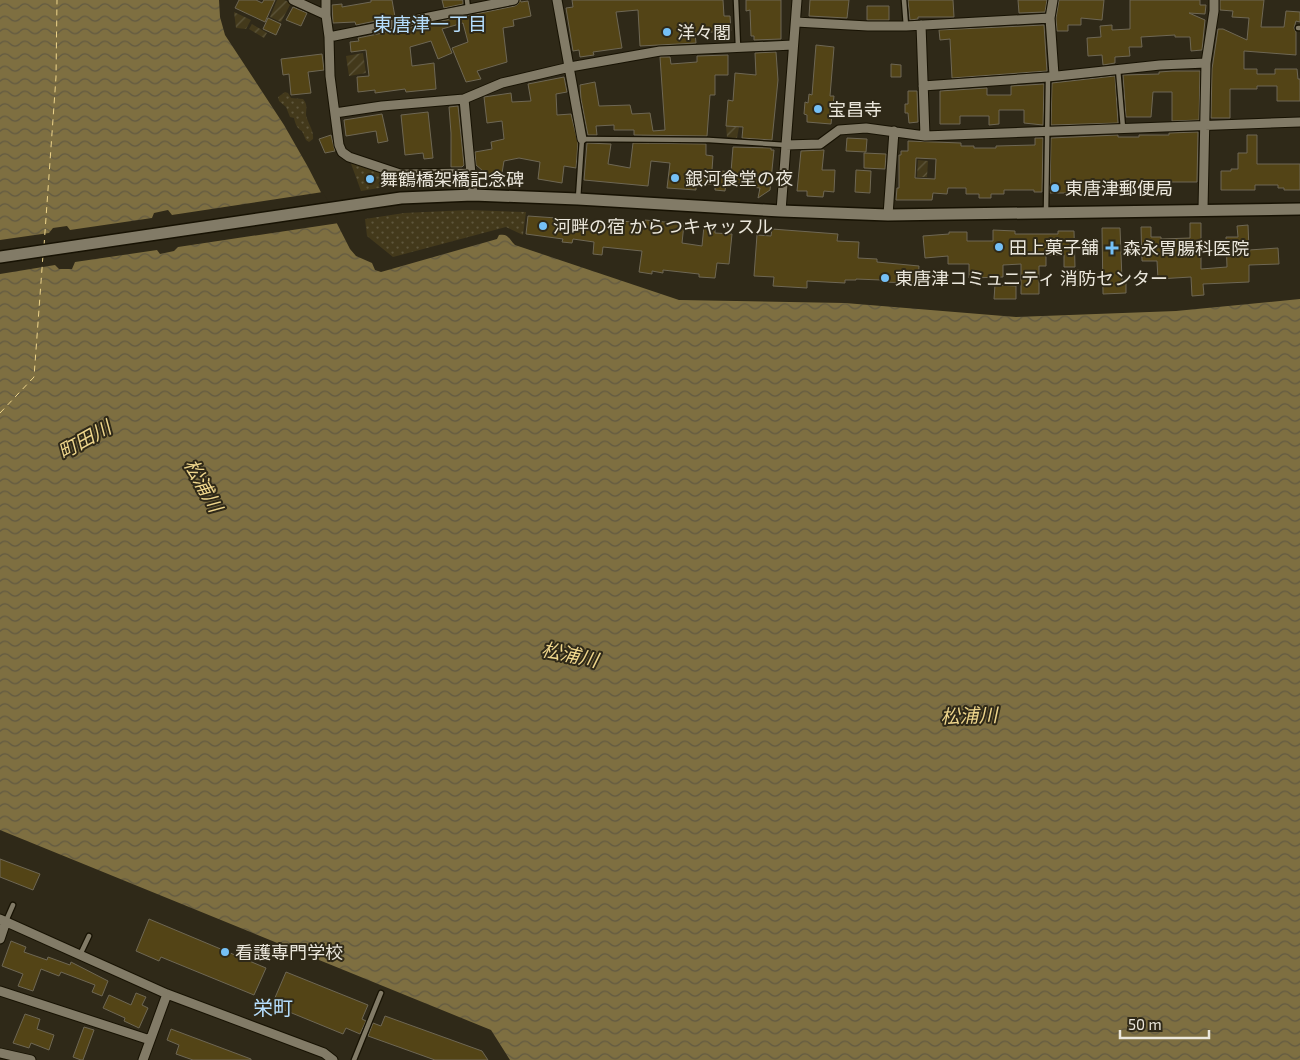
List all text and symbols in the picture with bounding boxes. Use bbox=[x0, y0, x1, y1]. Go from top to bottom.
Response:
district label: 東唐津一丁目 bbox=[373, 12, 487, 35]
place label: 洋々閣 bbox=[677, 21, 731, 43]
marker: 洋々閣 bbox=[661, 26, 673, 38]
place label: 宝昌寺 bbox=[828, 98, 882, 120]
marker: 宝昌寺 bbox=[812, 103, 824, 115]
place label: 銀河食堂の夜 bbox=[685, 167, 793, 189]
place label: 舞鶴橋架橋記念碑 bbox=[380, 168, 524, 190]
marker: 銀河食堂の夜 bbox=[669, 172, 681, 184]
marker: 舞鶴橋架橋記念碑 bbox=[364, 173, 376, 185]
place label: 東唐津郵便局 bbox=[1065, 177, 1173, 199]
marker: 東唐津郵便局 bbox=[1049, 182, 1061, 194]
place label: 河畔の宿 からつキャッスル bbox=[553, 215, 773, 237]
marker: 河畔の宿 からつキャッスル bbox=[537, 220, 549, 232]
place label: 田上菓子舗 bbox=[1009, 236, 1099, 258]
place label: 森永胃腸科医院 bbox=[1123, 237, 1249, 259]
marker: 田上菓子舗 bbox=[993, 241, 1005, 253]
marker: 森永胃腸科医院 bbox=[1105, 241, 1119, 255]
place label: 東唐津コミュニティ 消防センター bbox=[895, 267, 1168, 289]
marker: 東唐津コミュニティ 消防センター bbox=[879, 272, 891, 284]
water label: 町田川 bbox=[53, 414, 116, 463]
water label: 松浦川 bbox=[180, 454, 229, 517]
water label: 松浦川 bbox=[540, 637, 602, 672]
water label: 松浦川 bbox=[940, 702, 1000, 727]
place label: 看護専門学校 bbox=[235, 941, 343, 963]
marker: 看護専門学校 bbox=[219, 946, 231, 958]
district label: 栄町 bbox=[253, 995, 293, 1019]
scale bar bbox=[1120, 1008, 1209, 1040]
text: 50 m bbox=[1128, 1015, 1162, 1033]

